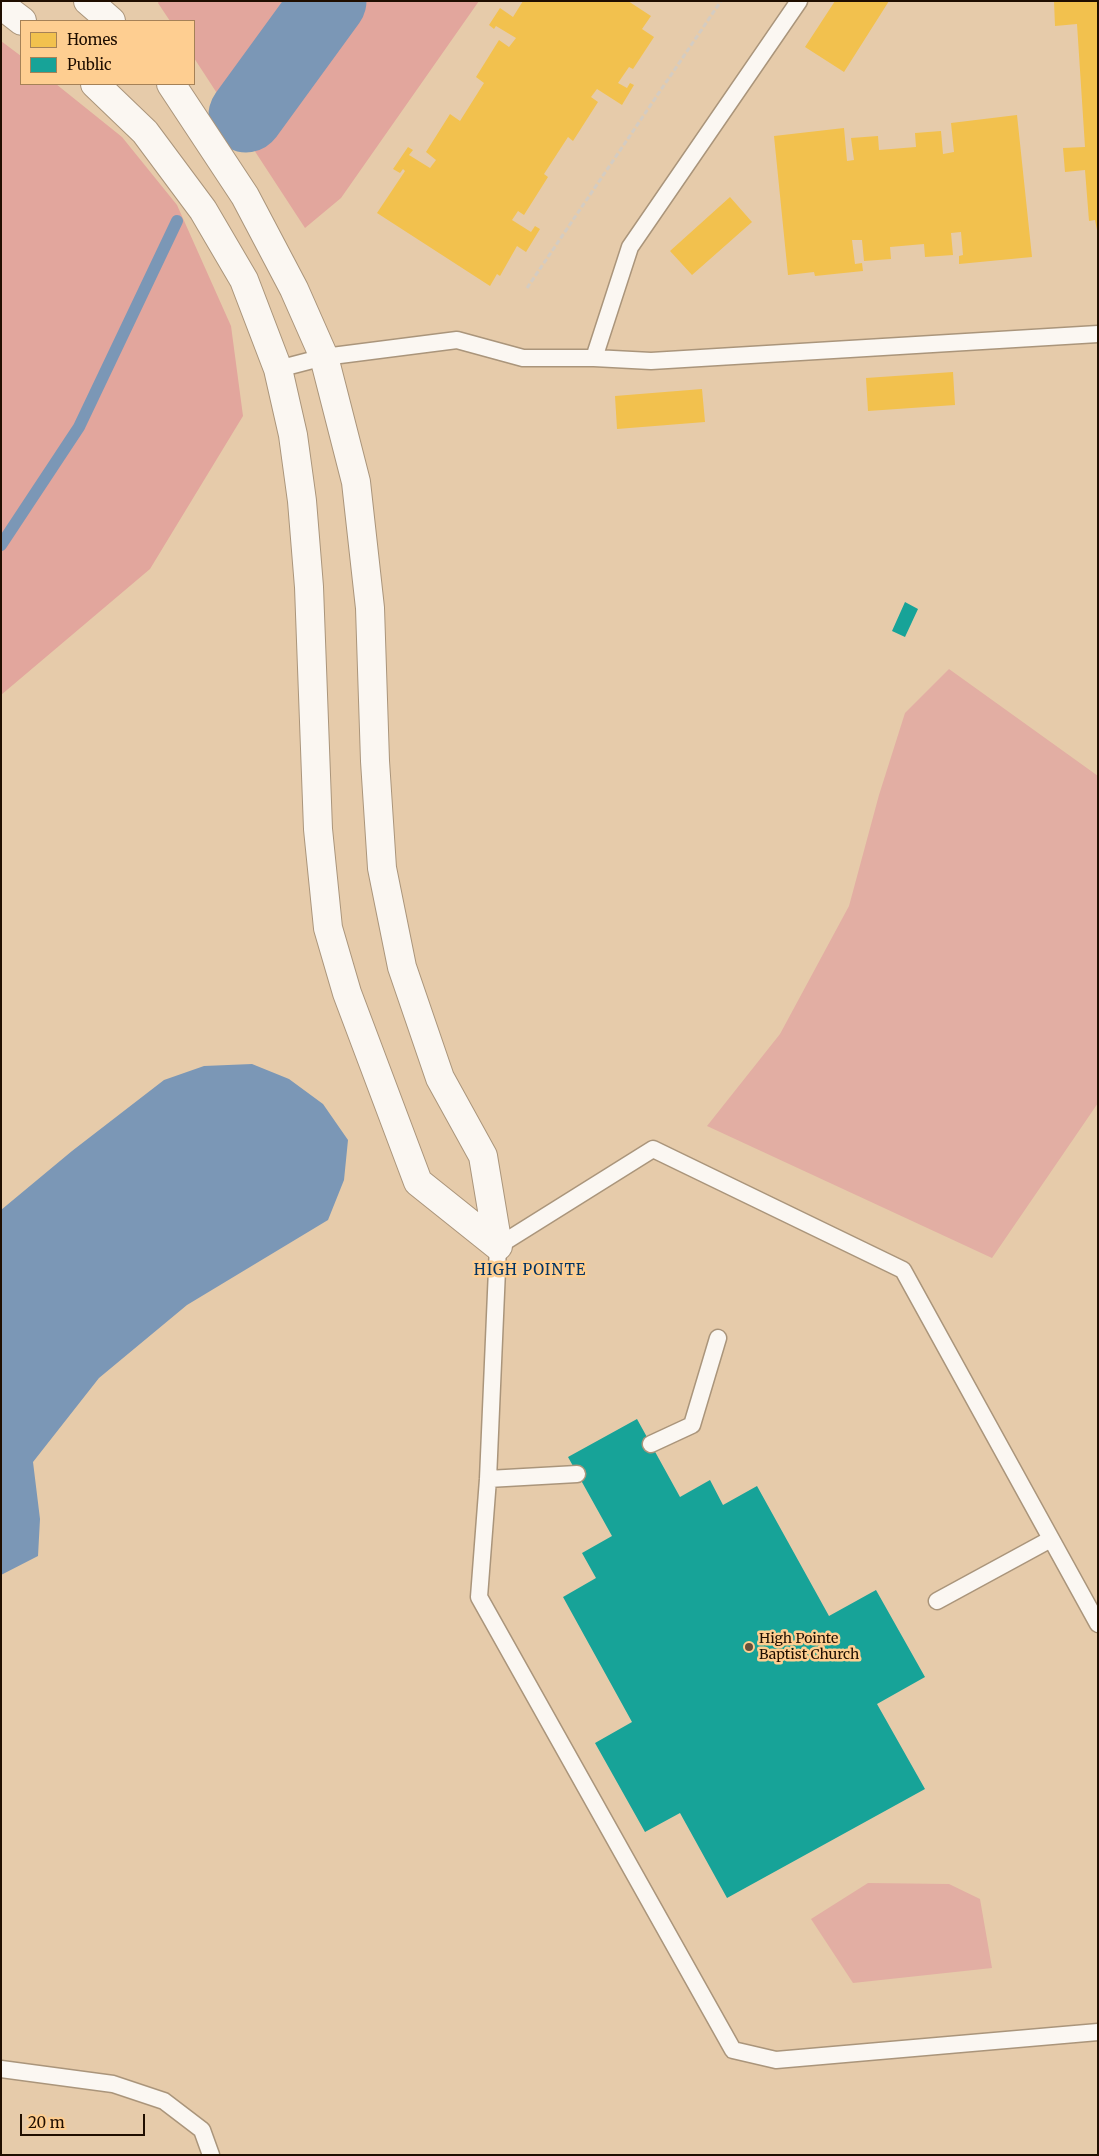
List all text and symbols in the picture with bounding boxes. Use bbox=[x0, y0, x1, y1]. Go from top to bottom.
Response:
legend bbox=[20, 20, 195, 85]
text: Homes bbox=[67, 30, 118, 49]
text: Public bbox=[67, 55, 112, 74]
district label: HIGH POINTE bbox=[472, 1262, 588, 1280]
place label: High Pointe Baptist Church bbox=[759, 1631, 859, 1664]
marker: High Pointe Baptist Church bbox=[743, 1641, 755, 1653]
scale bar bbox=[22, 2104, 148, 2136]
text: 20 m bbox=[28, 2113, 65, 2132]

